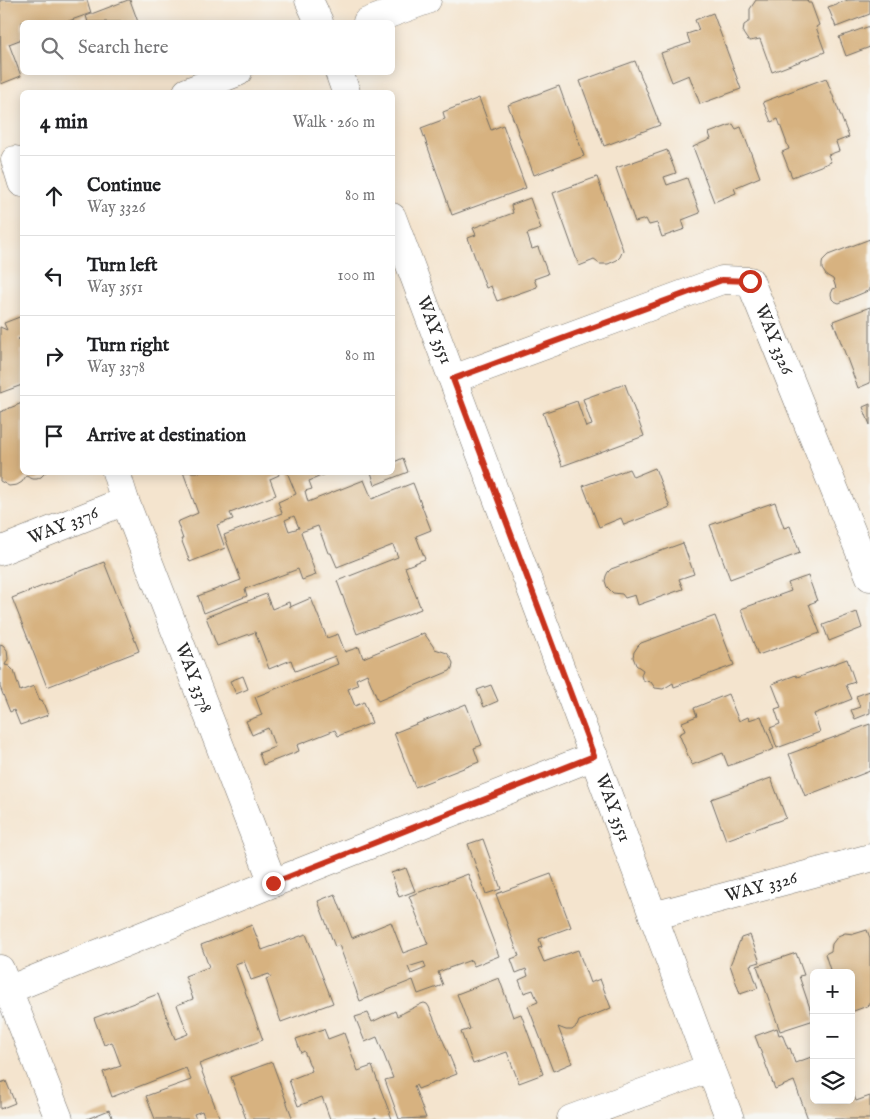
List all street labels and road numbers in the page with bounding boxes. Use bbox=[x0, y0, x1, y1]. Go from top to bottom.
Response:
street label: WAY 3551 bbox=[411, 293, 458, 368]
street label: WAY 3326 bbox=[749, 301, 799, 379]
street label: WAY 3376 bbox=[25, 501, 102, 550]
street label: WAY 3378 bbox=[170, 639, 217, 716]
street label: WAY 3551 bbox=[590, 771, 636, 845]
street label: WAY 3326 bbox=[723, 866, 800, 908]

